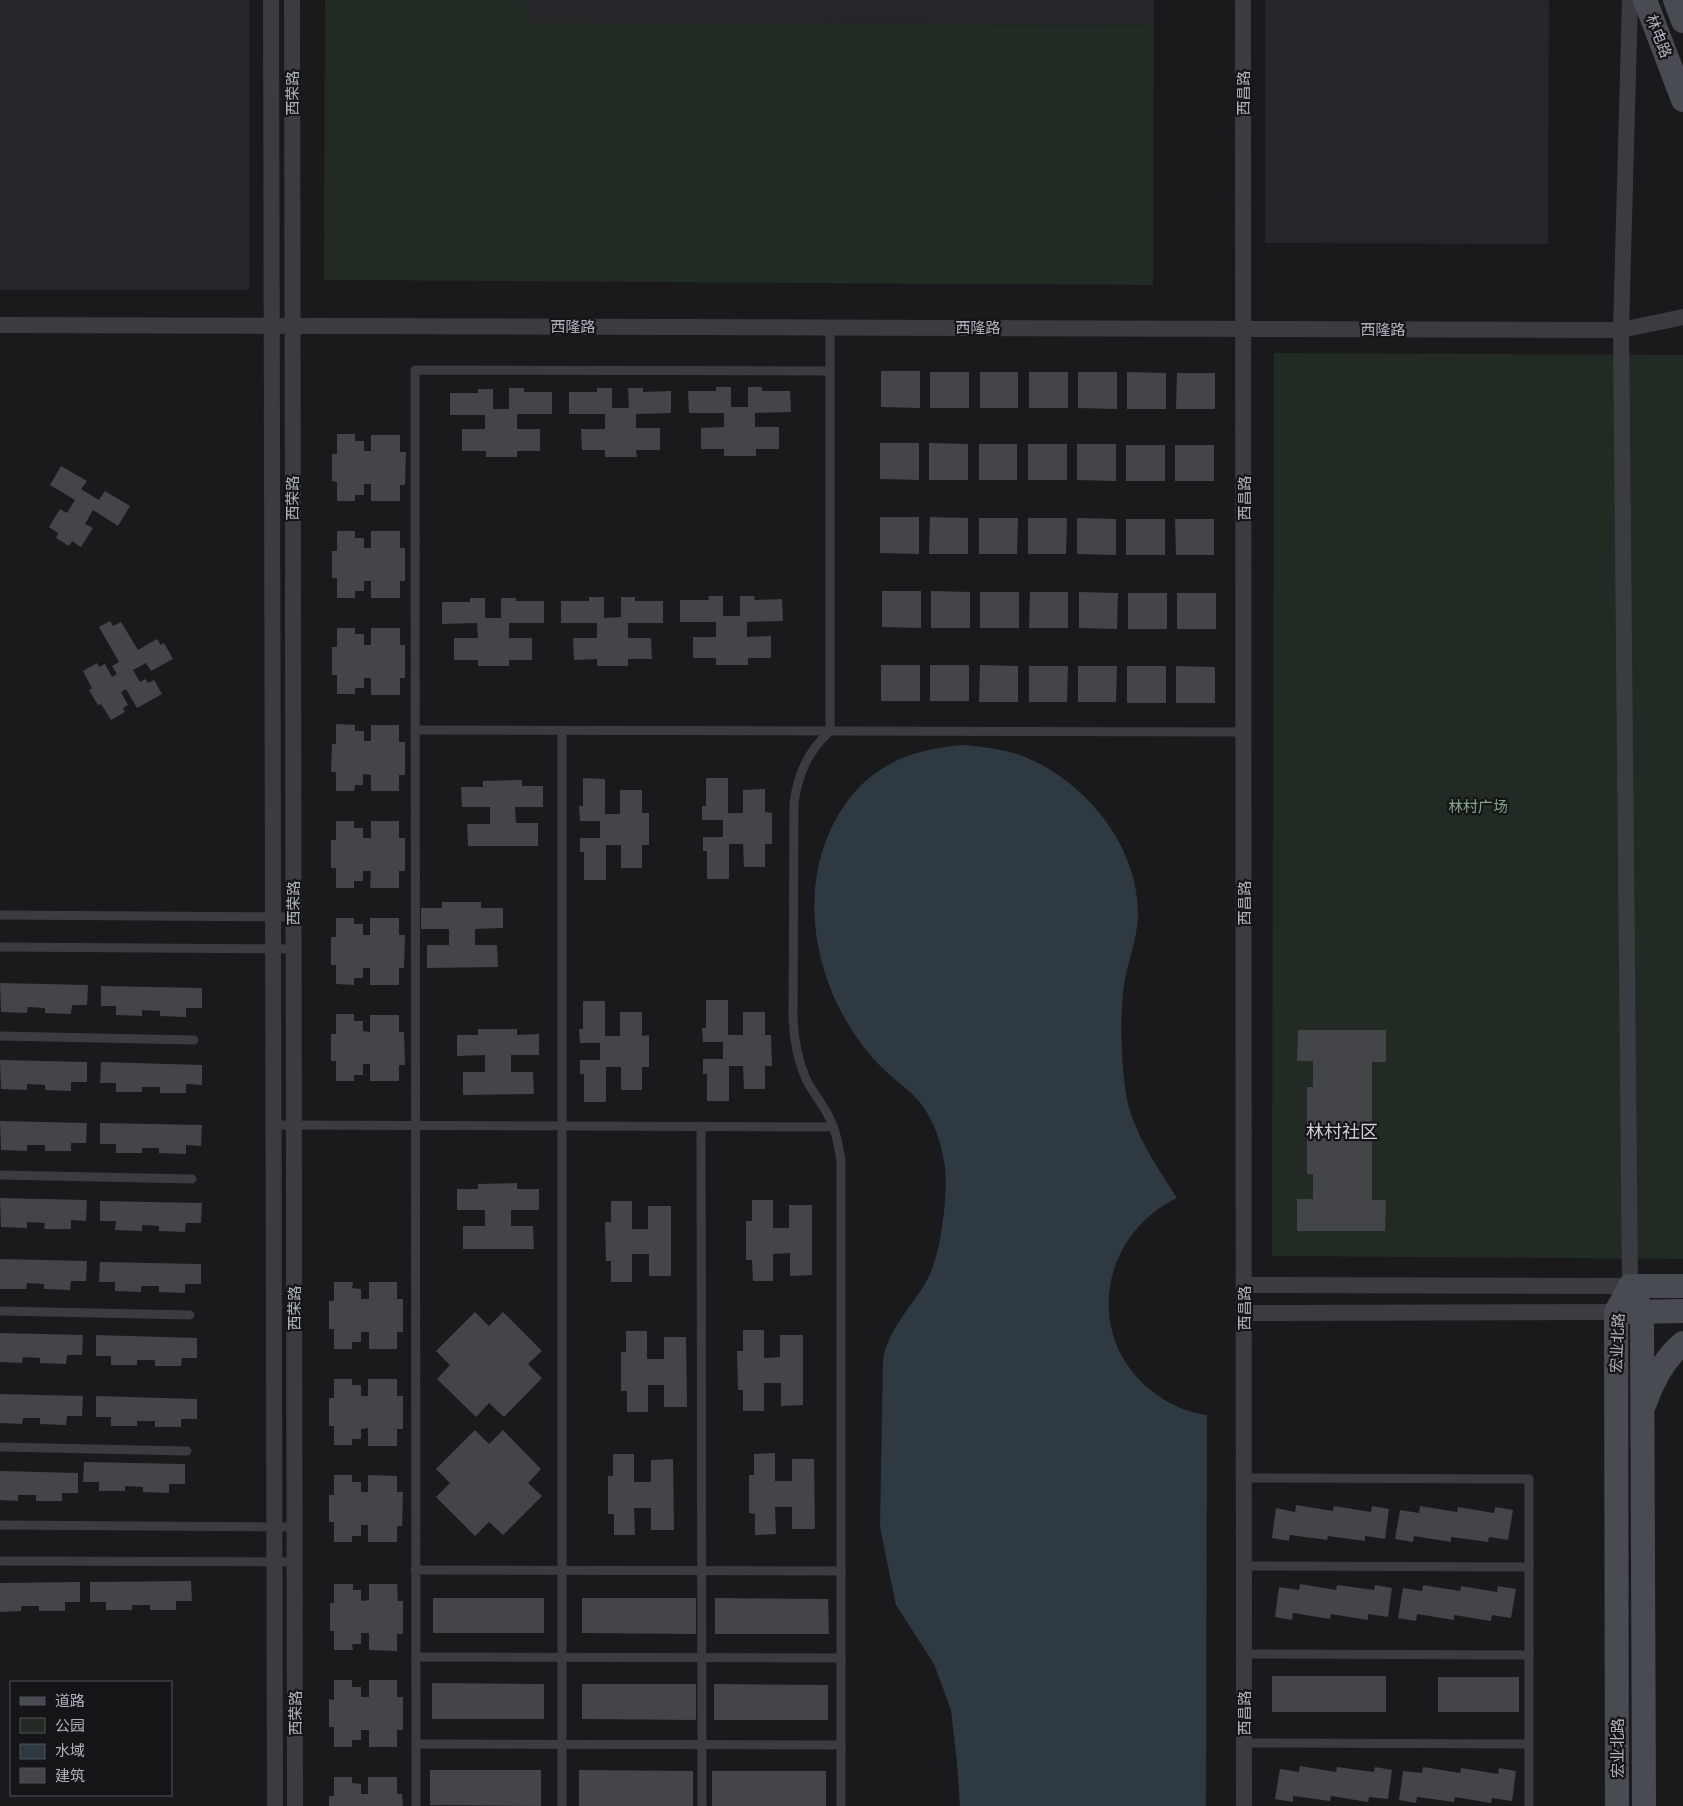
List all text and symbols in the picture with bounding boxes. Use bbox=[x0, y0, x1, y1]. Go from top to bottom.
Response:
street label: 林电路 bbox=[1643, 12, 1675, 60]
street label: 西荣路 bbox=[284, 70, 301, 116]
street label: 西昌路 bbox=[1235, 70, 1252, 116]
street label: 西隆路 bbox=[550, 318, 596, 335]
street label: 西隆路 bbox=[955, 319, 1001, 336]
street label: 西隆路 bbox=[1360, 321, 1406, 338]
street label: 西荣路 bbox=[284, 475, 301, 521]
street label: 西昌路 bbox=[1236, 475, 1253, 521]
park label: 林村广场 bbox=[1448, 798, 1508, 815]
street label: 西荣路 bbox=[285, 880, 302, 926]
street label: 西昌路 bbox=[1236, 880, 1253, 926]
district label: 林村社区 bbox=[1306, 1121, 1378, 1142]
street label: 西荣路 bbox=[286, 1285, 303, 1331]
street label: 西昌路 bbox=[1236, 1285, 1253, 1331]
street label: 宏业北路 bbox=[1607, 1313, 1627, 1373]
legend bbox=[10, 1681, 172, 1796]
street label: 西荣路 bbox=[287, 1690, 304, 1736]
street label: 西昌路 bbox=[1236, 1690, 1253, 1736]
text: 道路 bbox=[55, 1692, 85, 1709]
text: 公园 bbox=[55, 1717, 85, 1734]
street label: 宏业北路 bbox=[1609, 1718, 1626, 1778]
text: 水域 bbox=[55, 1742, 85, 1759]
text: 建筑 bbox=[55, 1767, 85, 1784]

